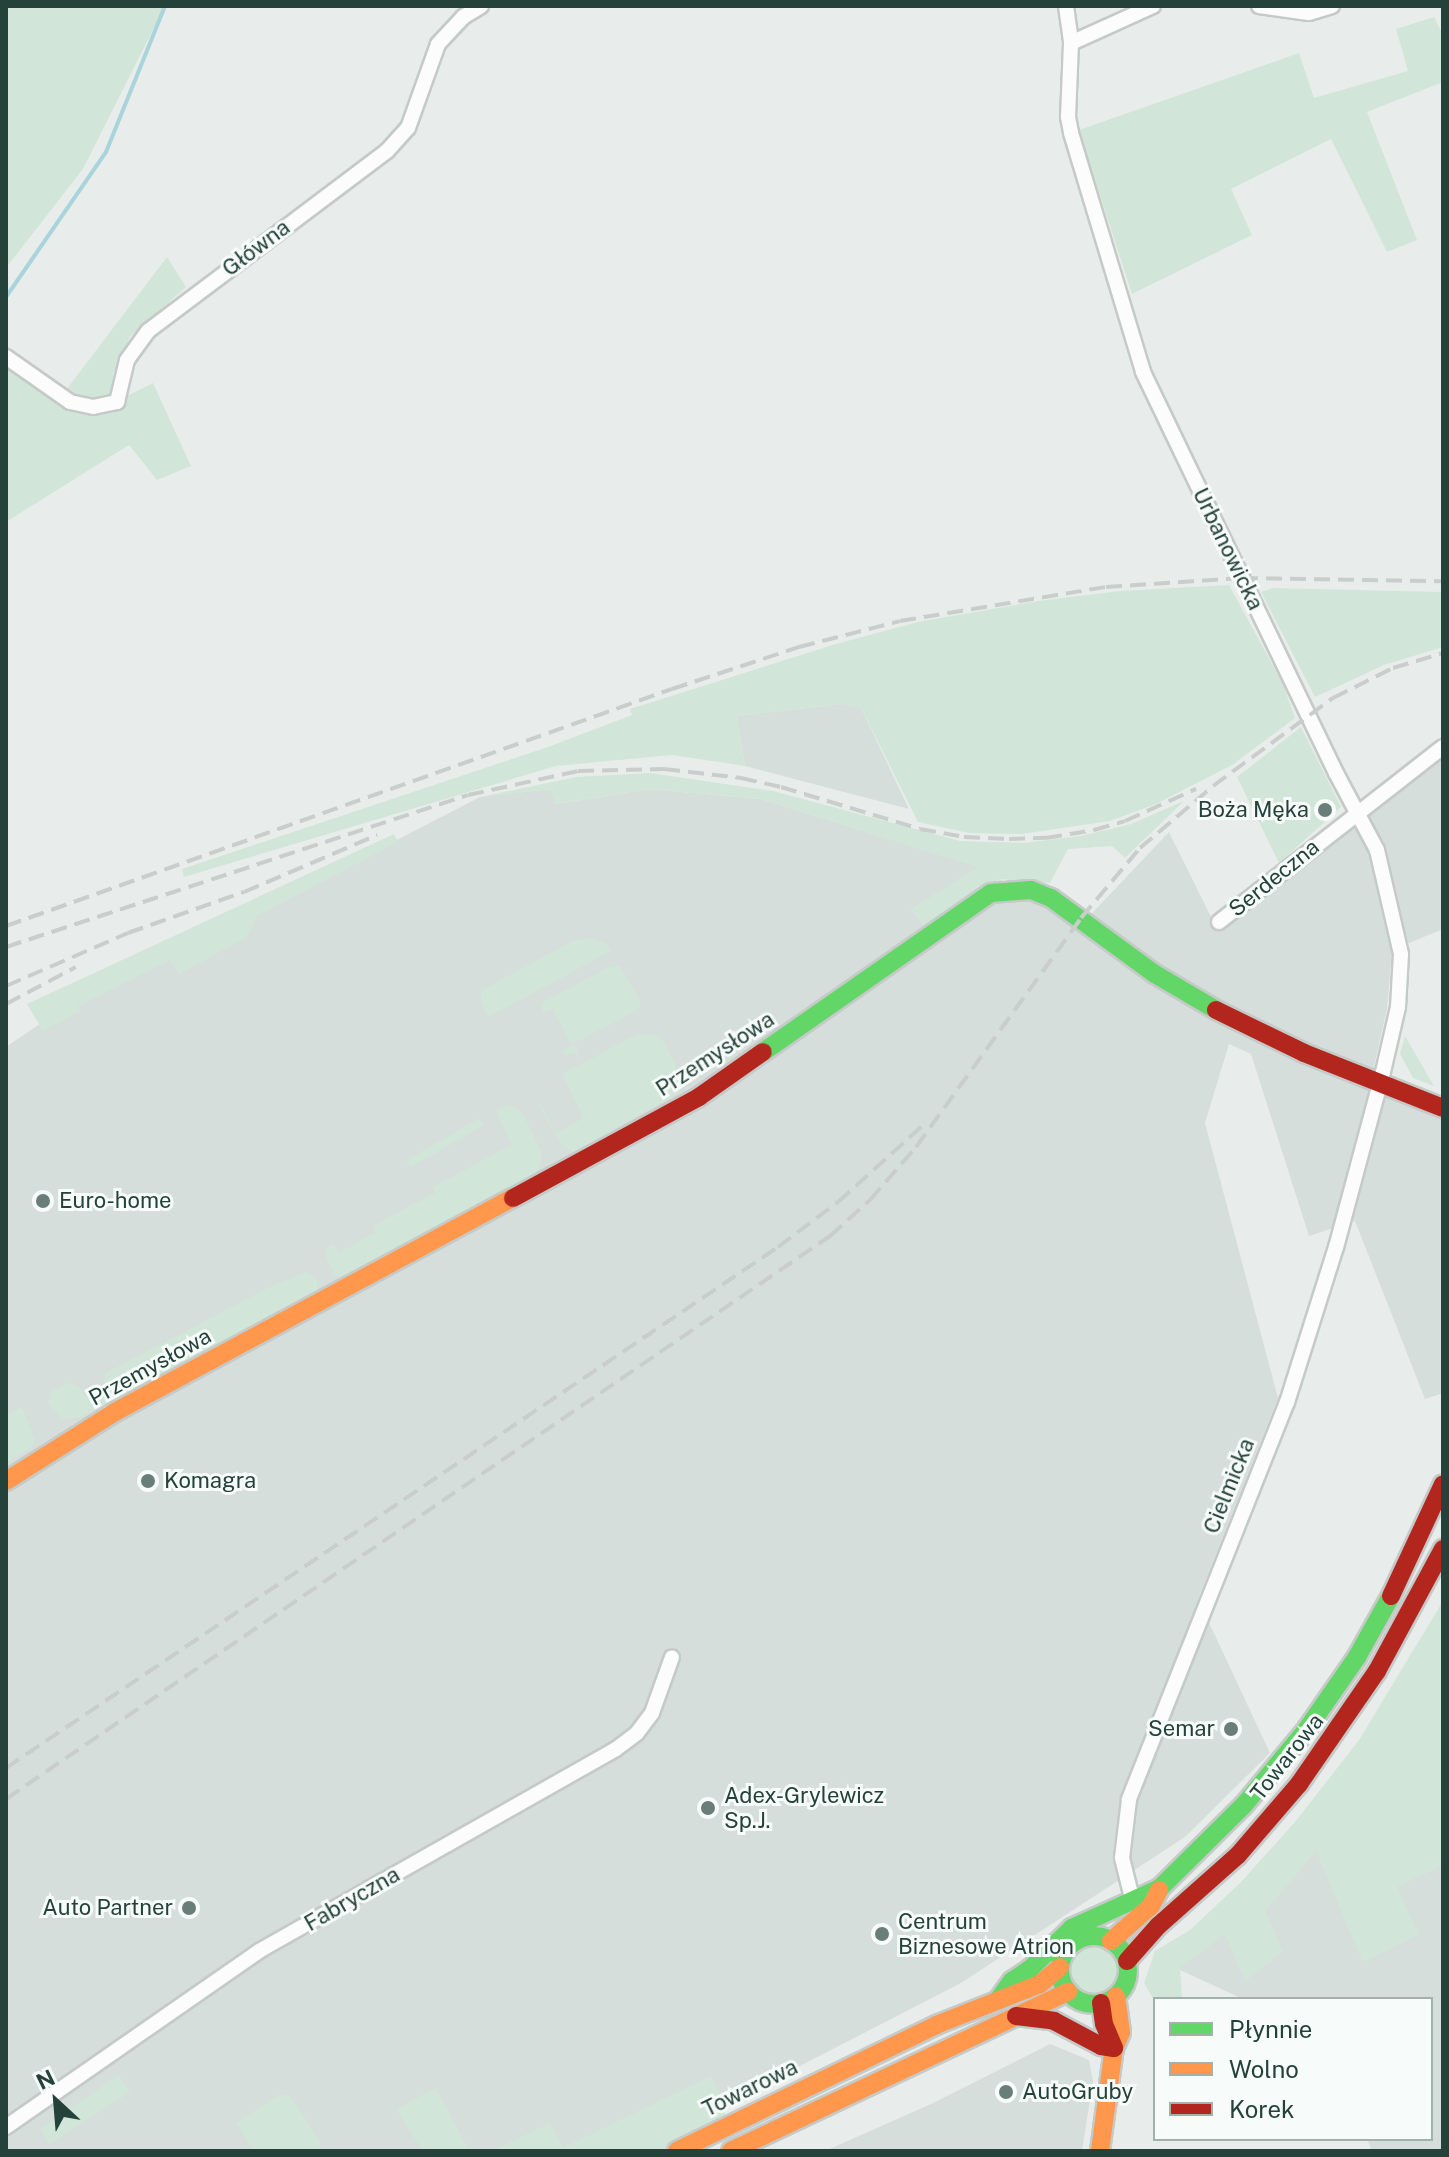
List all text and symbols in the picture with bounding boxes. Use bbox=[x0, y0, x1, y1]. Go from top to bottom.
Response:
street label: Główna bbox=[217, 214, 295, 282]
street label: Urbanowicka bbox=[1187, 484, 1269, 614]
place label: Boża Męka bbox=[1198, 797, 1309, 823]
marker: Boża Męka bbox=[1316, 801, 1334, 819]
street label: Serdeczna bbox=[1224, 834, 1324, 922]
street label: Przemysłowa bbox=[651, 1006, 779, 1102]
place label: Euro-home bbox=[59, 1188, 171, 1214]
marker: Euro-home bbox=[34, 1192, 52, 1210]
street label: Przemysłowa bbox=[84, 1323, 216, 1411]
street label: Cielmicka bbox=[1198, 1435, 1260, 1537]
place label: Komagra bbox=[164, 1468, 256, 1494]
marker: Komagra bbox=[139, 1472, 157, 1490]
street label: Towarowa bbox=[1245, 1708, 1329, 1806]
place label: Semar bbox=[1148, 1716, 1215, 1742]
marker: Semar bbox=[1222, 1720, 1240, 1738]
place label: Adex-Grylewicz Sp.J. bbox=[724, 1782, 884, 1834]
marker: Adex-Grylewicz Sp.J. bbox=[699, 1799, 717, 1817]
street label: Fabryczna bbox=[300, 1861, 404, 1937]
place label: Auto Partner bbox=[42, 1895, 173, 1921]
marker: Auto Partner bbox=[180, 1899, 198, 1917]
place label: Centrum Biznesowe Atrion bbox=[898, 1908, 1074, 1960]
marker: Centrum Biznesowe Atrion bbox=[873, 1925, 891, 1943]
legend bbox=[1153, 1997, 1433, 2141]
text: Płynnie bbox=[1229, 2015, 1312, 2043]
street label: Towarowa bbox=[698, 2054, 802, 2122]
text: Wolno bbox=[1229, 2055, 1299, 2083]
north arrow bbox=[16, 2061, 96, 2141]
text: N bbox=[32, 2064, 59, 2095]
place label: AutoGruby bbox=[1022, 2079, 1133, 2105]
marker: AutoGruby bbox=[997, 2083, 1015, 2101]
text: Korek bbox=[1229, 2095, 1295, 2123]

